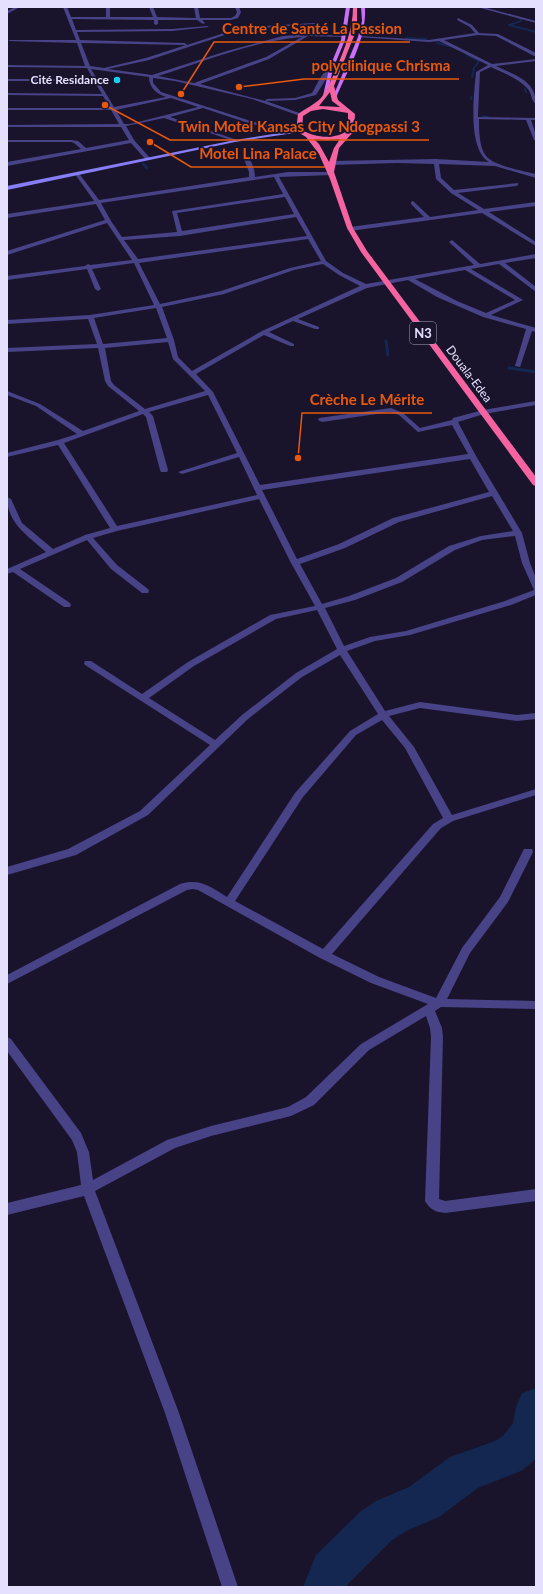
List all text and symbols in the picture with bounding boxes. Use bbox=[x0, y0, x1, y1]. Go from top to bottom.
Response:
callout: Centre de Santé La Passion bbox=[214, 15, 410, 42]
text: Centre de Santé La Passion bbox=[222, 19, 402, 37]
callout: polyclinique Chrisma bbox=[304, 52, 459, 79]
text: polyclinique Chrisma bbox=[312, 56, 450, 74]
place label: Cité Residance bbox=[30, 72, 110, 87]
marker: Cité Residance bbox=[112, 75, 122, 85]
callout: Twin Motel Kansas City Ndogpassi 3 bbox=[170, 113, 429, 140]
text: Twin Motel Kansas City Ndogpassi 3 bbox=[178, 117, 420, 135]
callout: Motel Lina Palace bbox=[191, 140, 325, 167]
text: Motel Lina Palace bbox=[199, 144, 317, 162]
road number: N3 bbox=[410, 322, 436, 344]
street label: Douala-Edea bbox=[443, 342, 496, 405]
callout: Crèche Le Mérite bbox=[302, 386, 432, 413]
text: Crèche Le Mérite bbox=[310, 390, 424, 408]

